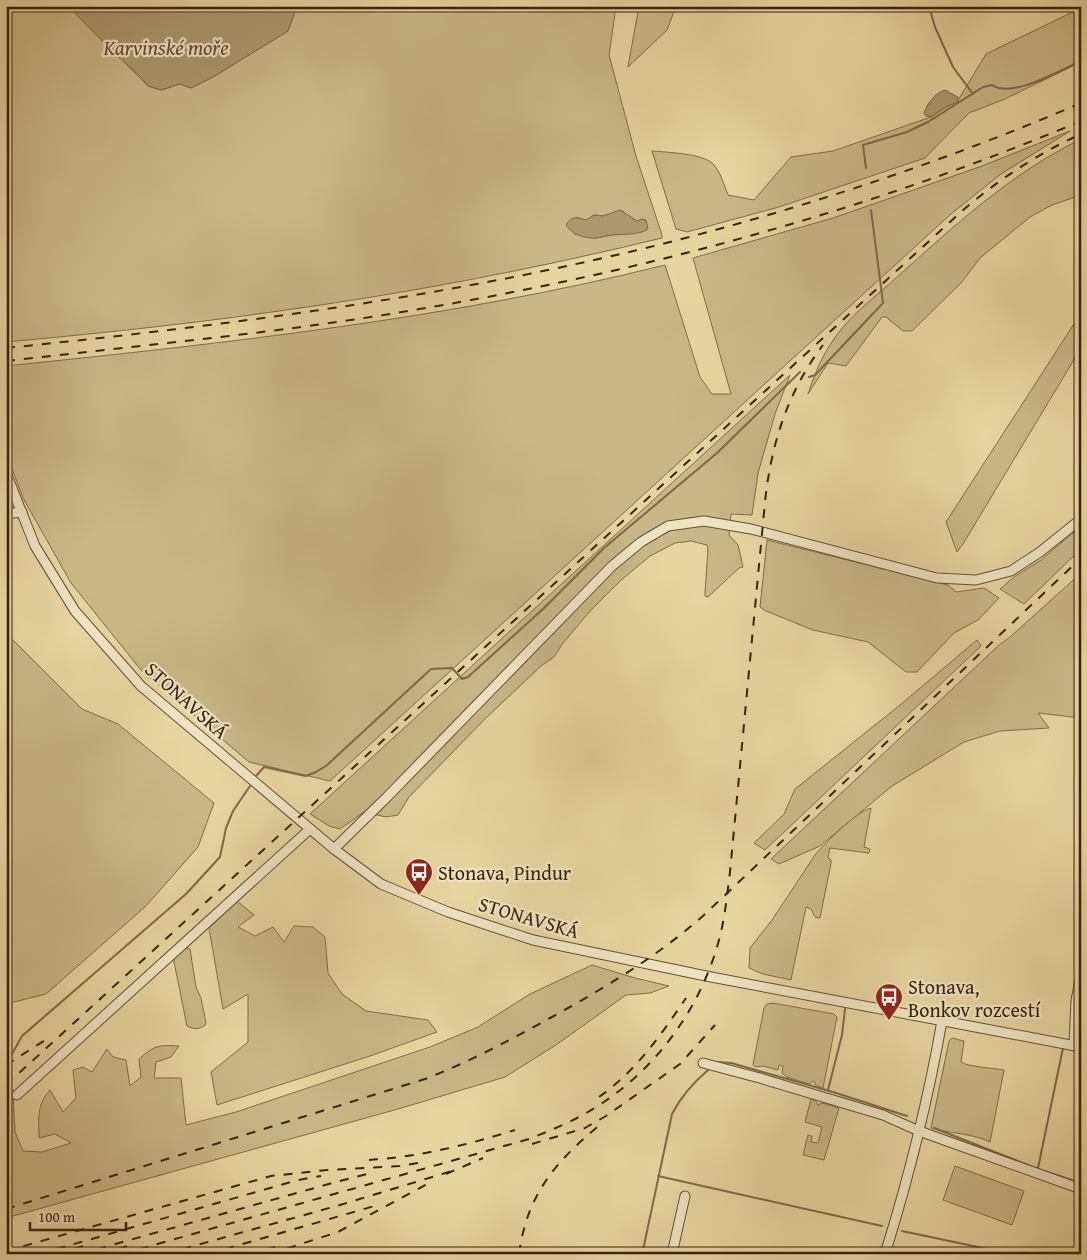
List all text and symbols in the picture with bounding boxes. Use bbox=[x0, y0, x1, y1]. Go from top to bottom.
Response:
water label: Karvinské moře bbox=[102, 32, 229, 63]
street label: STONAVSKÁ bbox=[139, 655, 235, 745]
bus stop icon: Stonava, Pindur bbox=[404, 857, 434, 896]
place label: Stonava, Pindur bbox=[438, 858, 571, 887]
street label: STONAVSKÁ bbox=[475, 889, 583, 945]
place label: Stonava, Bonkov rozcestí bbox=[908, 972, 1041, 1024]
bus stop icon: Stonava, Bonkov rozcestí bbox=[874, 982, 904, 1021]
scale bar bbox=[30, 1200, 126, 1232]
text: 100 m bbox=[38, 1206, 76, 1227]

